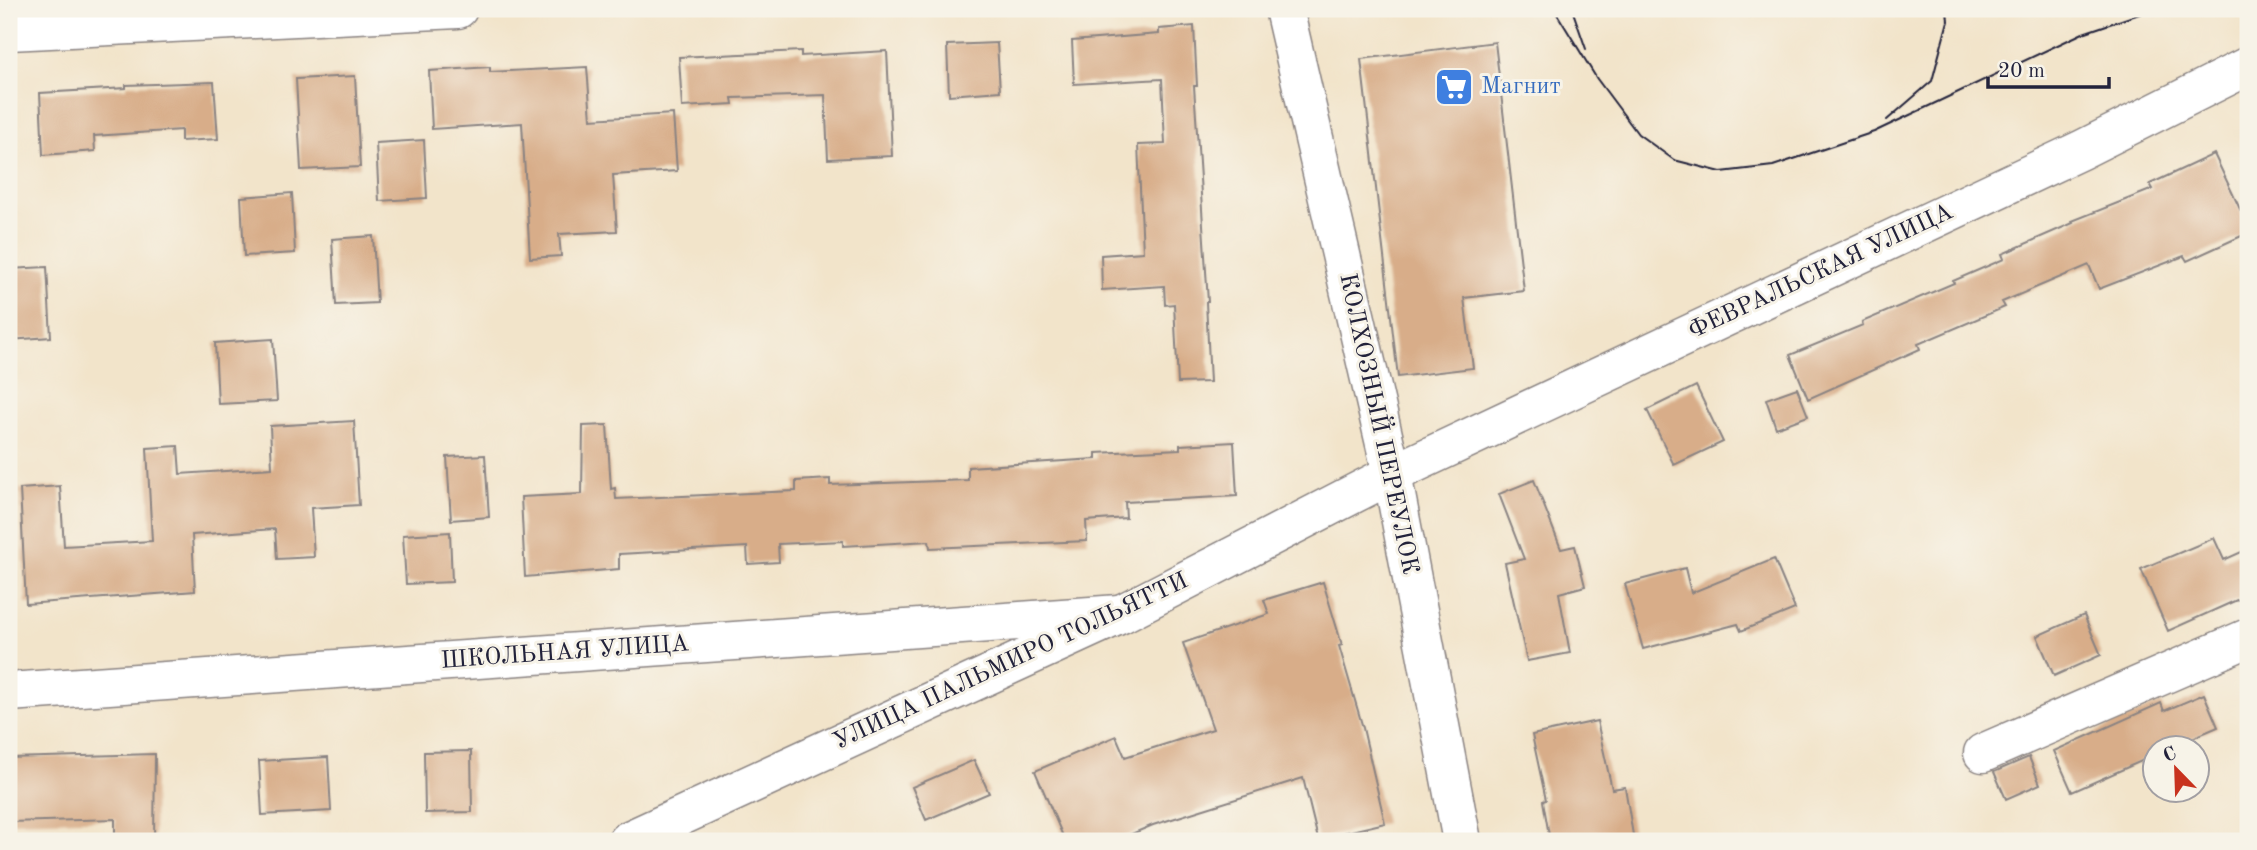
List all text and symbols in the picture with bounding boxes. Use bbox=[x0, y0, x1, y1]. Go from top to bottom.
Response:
scale bar bbox=[1988, 46, 2108, 90]
text: 20 m bbox=[1998, 61, 2045, 82]
supermarket icon: Магнит bbox=[1433, 66, 1475, 108]
place label: Магнит bbox=[1481, 75, 1561, 99]
street label: ФЕВРАЛЬСКАЯ УЛИЦА bbox=[1685, 200, 1957, 344]
street label: КОЛХОЗНЫЙ ПЕРЕУЛОК bbox=[1334, 270, 1427, 577]
street label: УЛИЦА ПАЛЬМИРО ТОЛЬЯТТИ bbox=[830, 569, 1192, 755]
street label: ШКОЛЬНАЯ УЛИЦА bbox=[440, 632, 690, 674]
north arrow bbox=[2142, 734, 2212, 804]
text: С bbox=[2161, 744, 2180, 767]

